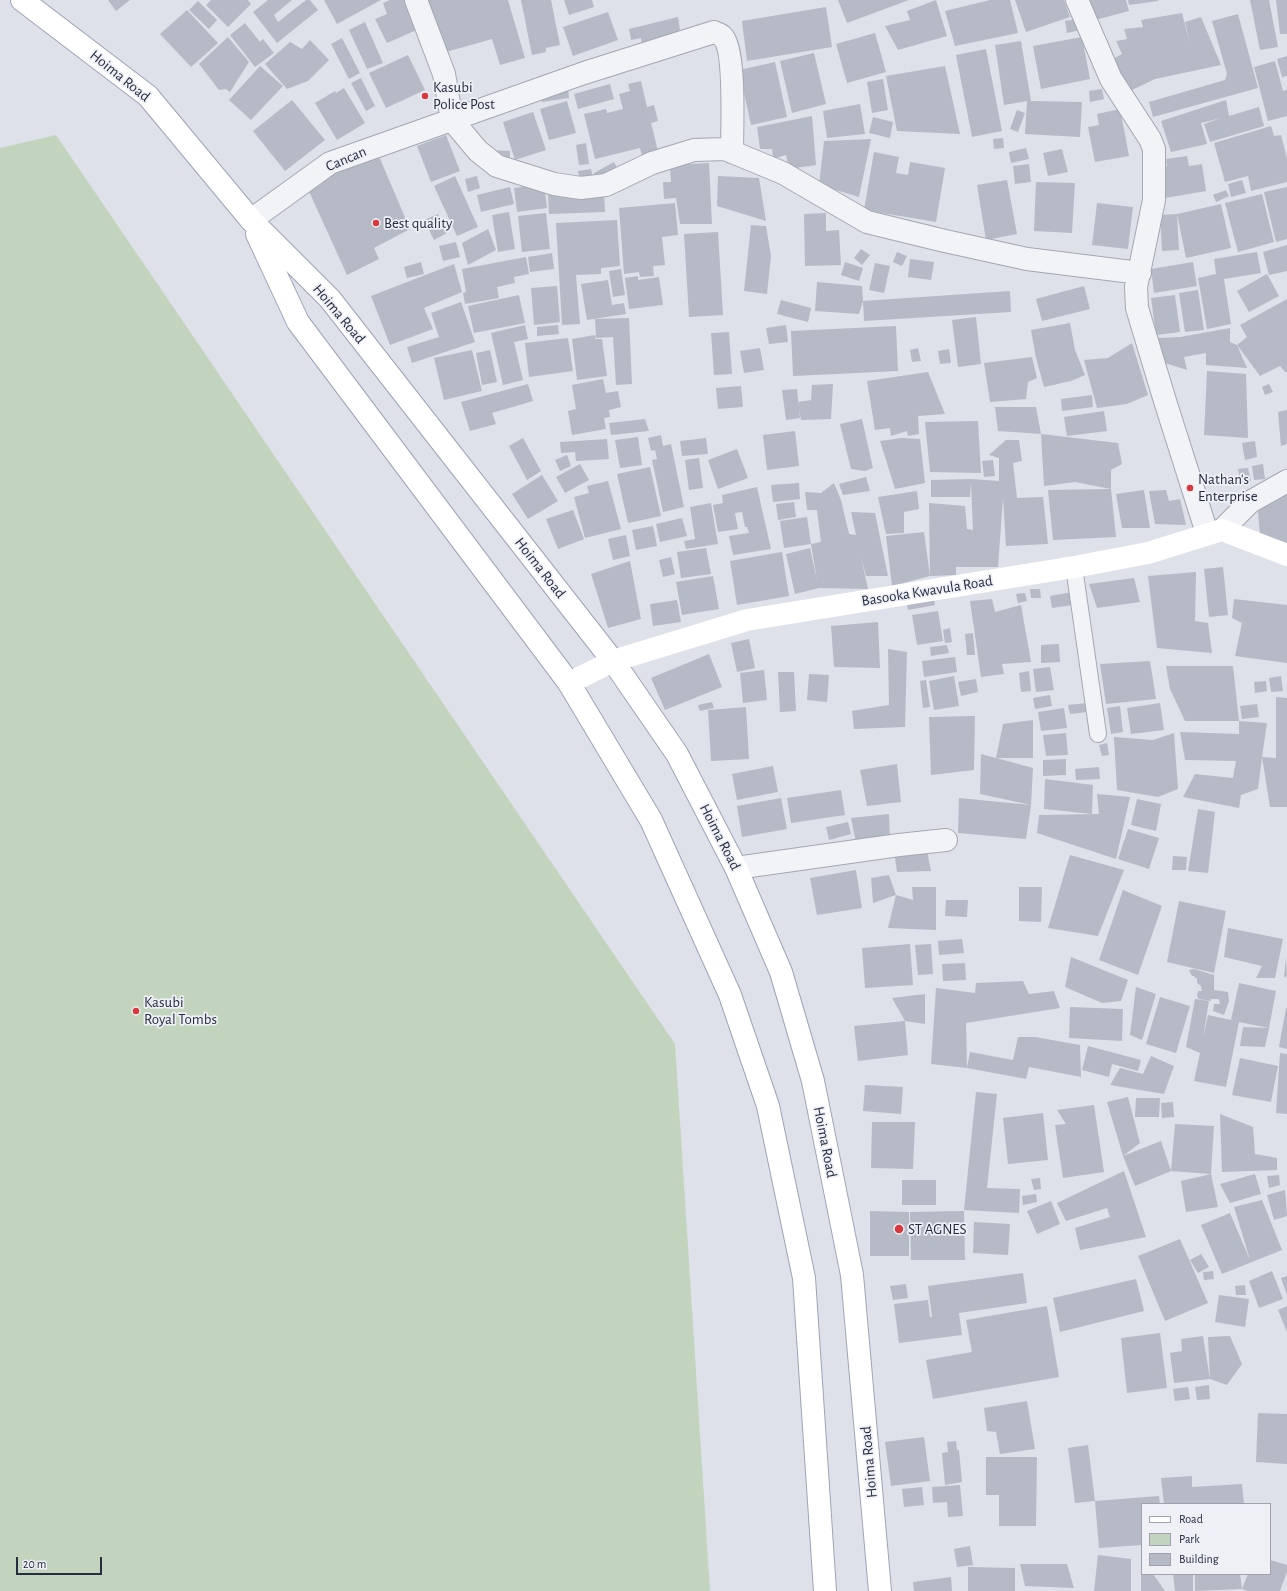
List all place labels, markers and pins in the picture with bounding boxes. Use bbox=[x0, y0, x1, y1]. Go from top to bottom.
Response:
place label: Kasubi Police Post bbox=[433, 78, 495, 113]
marker: Kasubi Police Post bbox=[420, 91, 430, 101]
place label: Best quality bbox=[384, 214, 452, 232]
marker: Best quality bbox=[371, 218, 381, 228]
place label: Nathan's Enterprise bbox=[1198, 470, 1258, 505]
marker: Nathan's Enterprise bbox=[1185, 483, 1195, 493]
place label: Kasubi Royal Tombs bbox=[144, 993, 217, 1028]
marker: Kasubi Royal Tombs bbox=[131, 1006, 141, 1016]
place label: ST AGNES bbox=[908, 1220, 967, 1238]
marker: ST AGNES bbox=[893, 1223, 905, 1235]

